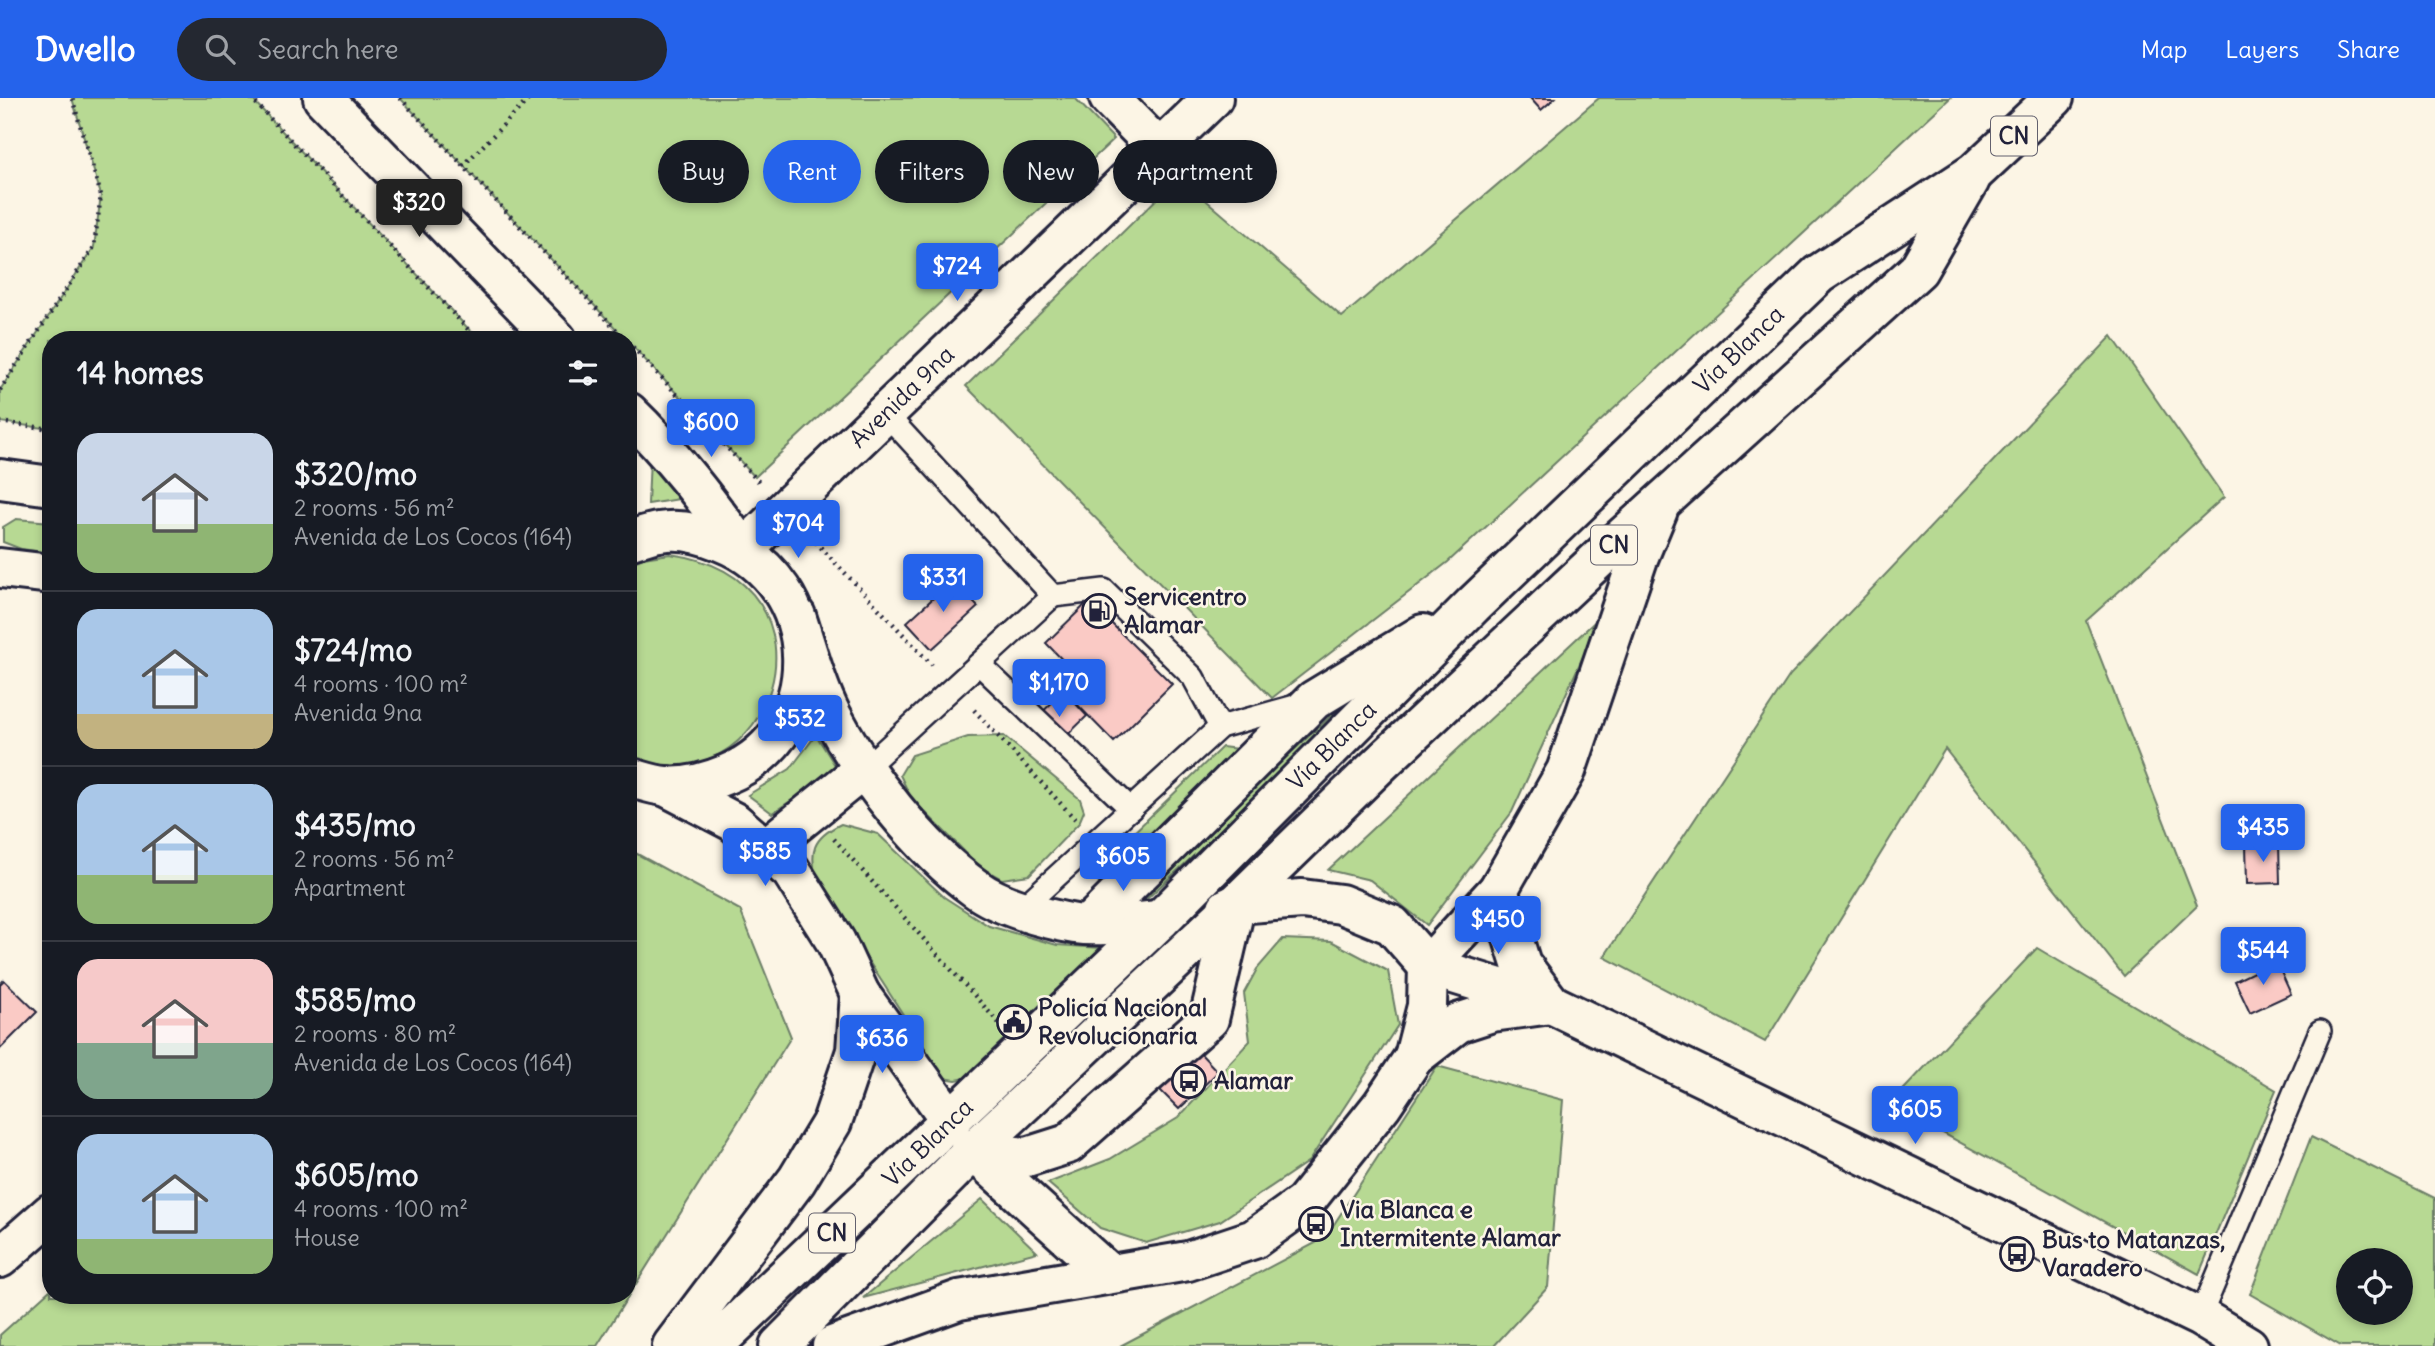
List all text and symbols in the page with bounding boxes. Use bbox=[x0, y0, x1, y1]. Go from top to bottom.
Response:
search box bbox=[177, 18, 667, 81]
text: Dwello bbox=[35, 28, 135, 70]
icon: search bbox=[201, 30, 239, 68]
text: Search here bbox=[257, 33, 398, 66]
text: Map bbox=[2141, 34, 2187, 64]
text: Layers bbox=[2225, 34, 2299, 64]
text: Share bbox=[2337, 34, 2400, 64]
road number: CN bbox=[1991, 117, 2037, 156]
chip: Buy bbox=[658, 140, 749, 203]
chip: Rent bbox=[763, 140, 861, 203]
chip: Filters bbox=[875, 140, 989, 203]
chip: New bbox=[1003, 140, 1099, 203]
chip: Apartment bbox=[1113, 140, 1277, 203]
pin: $320 bbox=[378, 180, 460, 239]
text: $320 bbox=[392, 187, 446, 216]
pin: $724 bbox=[916, 244, 998, 303]
text: $724 bbox=[932, 251, 982, 280]
street label: Vía Blanca bbox=[1687, 299, 1790, 400]
street label: Avenida 9na bbox=[843, 339, 960, 454]
text: 14 homes bbox=[77, 354, 204, 392]
icon: filters bbox=[564, 354, 602, 392]
pin: $600 bbox=[670, 400, 752, 459]
text: $600 bbox=[683, 407, 739, 436]
text: $320/mo bbox=[294, 455, 417, 493]
icon: home bbox=[133, 461, 217, 545]
text: 2 rooms · 56 m² bbox=[294, 493, 455, 522]
pin: $704 bbox=[757, 500, 839, 560]
text: $704 bbox=[772, 508, 824, 537]
text: Avenida de Los Cocos (164) bbox=[294, 522, 572, 551]
road number: CN bbox=[1591, 526, 1637, 564]
pin: $331 bbox=[902, 554, 984, 614]
text: $331 bbox=[919, 562, 967, 591]
place label: Servicentro Alamar bbox=[1124, 581, 1247, 639]
fuel station icon: Servicentro Alamar bbox=[1080, 592, 1118, 630]
text: $724/mo bbox=[294, 631, 412, 669]
icon: home bbox=[133, 637, 217, 721]
pin: $1,170 bbox=[1002, 660, 1116, 719]
text: $1,170 bbox=[1029, 667, 1089, 696]
text: 4 rooms · 100 m² bbox=[294, 669, 468, 698]
street label: Vía Blanca bbox=[1280, 694, 1382, 796]
pin: $532 bbox=[759, 696, 841, 755]
text: Avenida 9na bbox=[294, 698, 422, 727]
text: $532 bbox=[774, 703, 826, 732]
pin: $435 bbox=[2222, 804, 2304, 864]
text: $435/mo bbox=[294, 806, 416, 844]
icon: home bbox=[133, 812, 217, 896]
text: $435 bbox=[2237, 812, 2289, 841]
pin: $585 bbox=[724, 828, 806, 888]
pin: $605 bbox=[1082, 834, 1164, 893]
text: $585 bbox=[739, 836, 791, 865]
text: $605 bbox=[1096, 841, 1150, 870]
text: 2 rooms · 56 m² bbox=[294, 844, 455, 873]
text: Apartment bbox=[294, 873, 406, 902]
pin: $450 bbox=[1457, 896, 1539, 956]
text: $450 bbox=[1471, 904, 1525, 933]
pin: $544 bbox=[2222, 928, 2304, 987]
text: $544 bbox=[2237, 935, 2289, 964]
text: $585/mo bbox=[294, 981, 416, 1019]
icon: home bbox=[133, 987, 217, 1071]
place label: Policía Nacional Revolucionaria bbox=[1038, 992, 1207, 1050]
public building icon: Policía Nacional Revolucionaria bbox=[995, 1003, 1033, 1041]
pin: $636 bbox=[841, 1016, 923, 1075]
text: 2 rooms · 80 m² bbox=[294, 1019, 456, 1048]
text: $636 bbox=[856, 1023, 908, 1052]
text: Avenida de Los Cocos (164) bbox=[294, 1048, 572, 1077]
bus stop icon: Alamar bbox=[1170, 1062, 1208, 1100]
place label: Alamar bbox=[1214, 1065, 1293, 1095]
pin: $605 bbox=[1874, 1086, 1956, 1146]
street label: Vía Blanca bbox=[876, 1092, 979, 1193]
text: $605 bbox=[1888, 1094, 1942, 1123]
text: $605/mo bbox=[294, 1156, 419, 1194]
icon: home bbox=[133, 1162, 217, 1246]
text: 4 rooms · 100 m² bbox=[294, 1194, 468, 1223]
place label: Via Blanca e Intermitente Alamar bbox=[1340, 1194, 1561, 1252]
bus stop icon: Via Blanca e Intermitente Alamar bbox=[1297, 1205, 1335, 1243]
road number: CN bbox=[809, 1214, 855, 1252]
text: House bbox=[294, 1223, 360, 1252]
place label: Bus to Matanzas, Varadero bbox=[2042, 1224, 2225, 1282]
bus stop icon: Bus to Matanzas, Varadero bbox=[1998, 1235, 2036, 1273]
map controls bbox=[2336, 1248, 2413, 1325]
button: locate bbox=[2336, 1248, 2413, 1325]

